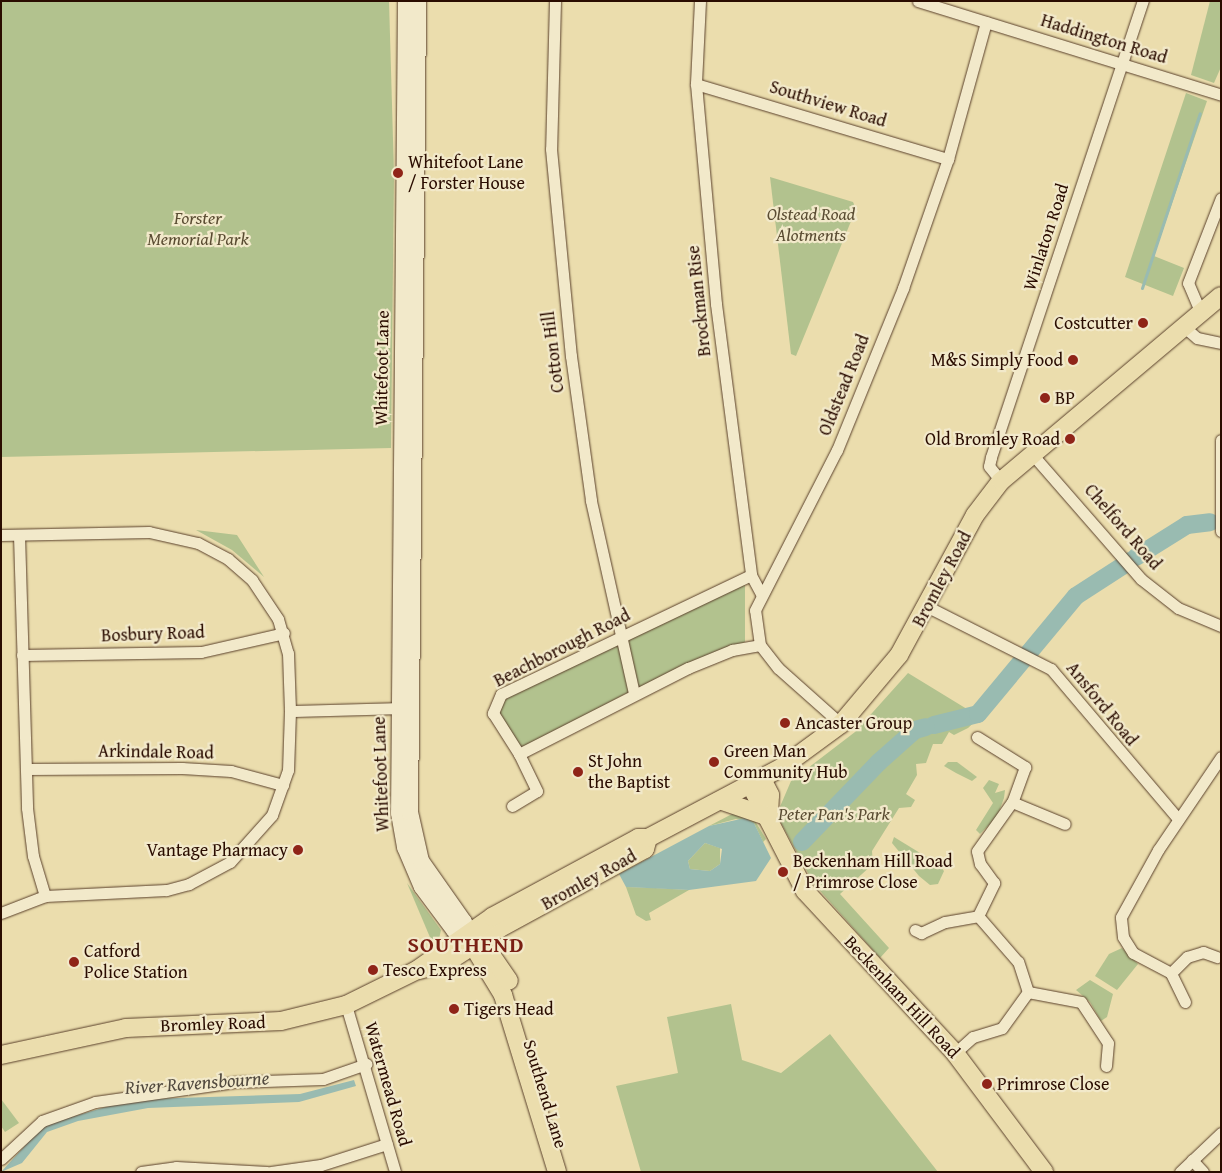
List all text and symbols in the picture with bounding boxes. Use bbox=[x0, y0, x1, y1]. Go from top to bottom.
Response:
street label: Haddington Road bbox=[1038, 10, 1170, 68]
street label: Southview Road bbox=[767, 76, 889, 132]
place label: Whitefoot Lane / Forster House bbox=[408, 152, 525, 194]
marker: Whitefoot Lane / Forster House bbox=[392, 167, 404, 179]
street label: Winlaton Road bbox=[1019, 181, 1073, 293]
park label: Olstead Road Alotments bbox=[767, 204, 855, 246]
park label: Forster Memorial Park bbox=[147, 208, 249, 250]
street label: Brockman Rise bbox=[682, 244, 716, 358]
street label: Whitefoot Lane bbox=[370, 310, 394, 426]
street label: Cotton Hill bbox=[537, 310, 569, 394]
place label: Costcutter bbox=[1054, 312, 1133, 334]
marker: Costcutter bbox=[1137, 317, 1149, 329]
street label: Oldstead Road bbox=[814, 331, 874, 439]
place label: M&S Simply Food bbox=[931, 349, 1063, 371]
marker: M&S Simply Food bbox=[1067, 354, 1079, 366]
place label: BP bbox=[1055, 387, 1075, 409]
marker: BP bbox=[1039, 392, 1051, 404]
place label: Old Bromley Road bbox=[925, 428, 1060, 450]
marker: Old Bromley Road bbox=[1064, 433, 1076, 445]
street label: Chelford Road bbox=[1080, 480, 1166, 574]
street label: Bromley Road bbox=[908, 527, 976, 631]
street label: Beachborough Road bbox=[490, 604, 634, 692]
street label: Bosbury Road bbox=[101, 621, 205, 647]
street label: Ansford Road bbox=[1062, 658, 1142, 750]
place label: Ancaster Group bbox=[795, 712, 912, 734]
street label: Whitefoot Lane bbox=[368, 716, 394, 832]
marker: Ancaster Group bbox=[779, 717, 791, 729]
street label: Arkindale Road bbox=[98, 740, 214, 764]
place label: Green Man Community Hub bbox=[724, 741, 848, 784]
place label: St John the Baptist bbox=[588, 751, 670, 794]
marker: Green Man Community Hub bbox=[708, 756, 720, 768]
marker: St John the Baptist bbox=[572, 766, 584, 778]
park label: Peter Pan's Park bbox=[778, 803, 890, 825]
place label: Vantage Pharmacy bbox=[147, 839, 288, 861]
marker: Vantage Pharmacy bbox=[292, 844, 304, 856]
street label: Bromley Road bbox=[538, 845, 640, 915]
place label: Beckenham Hill Road / Primrose Close bbox=[793, 851, 953, 894]
marker: Beckenham Hill Road / Primrose Close bbox=[777, 866, 789, 878]
street label: Beckenham Hill Road bbox=[840, 931, 964, 1063]
district label: SOUTHEND bbox=[406, 932, 526, 958]
place label: Catford Police Station bbox=[84, 941, 188, 984]
marker: Catford Police Station bbox=[68, 956, 80, 968]
place label: Tesco Express bbox=[383, 959, 487, 981]
marker: Tesco Express bbox=[367, 964, 379, 976]
place label: Tigers Head bbox=[464, 998, 554, 1020]
marker: Tigers Head bbox=[448, 1003, 460, 1015]
street label: Bromley Road bbox=[160, 1011, 266, 1037]
street label: Watermead Road bbox=[360, 1019, 416, 1149]
street label: Southend Lane bbox=[518, 1037, 572, 1151]
water label: River Ravensbourne bbox=[124, 1067, 270, 1099]
place label: Primrose Close bbox=[997, 1073, 1109, 1095]
marker: Primrose Close bbox=[981, 1078, 993, 1090]

